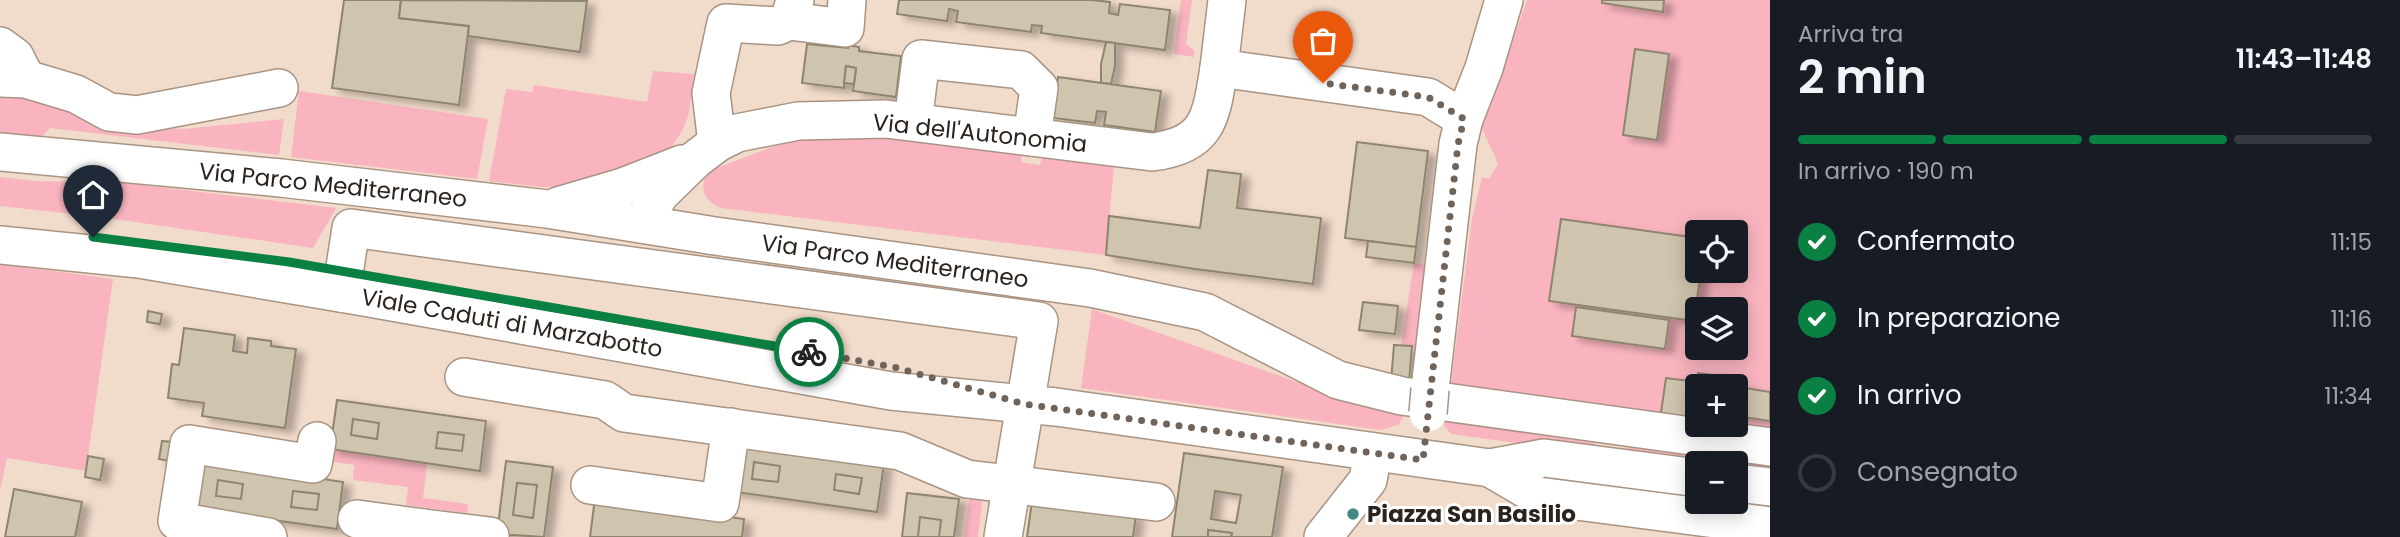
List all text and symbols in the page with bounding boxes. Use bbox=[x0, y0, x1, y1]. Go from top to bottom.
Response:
pin bbox=[1293, 11, 1353, 83]
text: Arriva tra bbox=[1798, 18, 1903, 50]
icon: bag bbox=[1304, 22, 1342, 60]
text: 11:43–11:48 bbox=[2236, 41, 2372, 77]
text: 2 min bbox=[1798, 45, 1927, 109]
street label: Via dell'Autonomia bbox=[871, 106, 1089, 160]
street label: Via Parco Mediterraneo bbox=[197, 155, 469, 215]
text: In arrivo · 190 m bbox=[1798, 155, 1974, 187]
pin bbox=[63, 165, 123, 237]
icon: home bbox=[74, 176, 112, 214]
map controls bbox=[1685, 220, 1748, 514]
button: locate bbox=[1685, 220, 1748, 283]
icon: check bbox=[1798, 223, 1836, 261]
text: Confermato bbox=[1857, 223, 2015, 259]
street label: Via Parco Mediterraneo bbox=[759, 226, 1031, 296]
text: 11:15 bbox=[2331, 226, 2372, 258]
street label: Viale Caduti di Marzabotto bbox=[359, 281, 665, 365]
button: layers bbox=[1685, 297, 1748, 360]
icon: check bbox=[1798, 300, 1836, 338]
text: In preparazione bbox=[1857, 300, 2060, 336]
text: 11:16 bbox=[2330, 303, 2372, 335]
courier bbox=[774, 317, 844, 387]
icon: bike bbox=[790, 333, 828, 371]
button: + bbox=[1685, 374, 1748, 437]
icon: check bbox=[1798, 377, 1836, 415]
text: In arrivo bbox=[1857, 377, 1962, 413]
text: 11:34 bbox=[2324, 380, 2372, 412]
button: − bbox=[1685, 451, 1748, 514]
text: Consegnato bbox=[1857, 454, 2018, 490]
place label: Piazza San Basilio bbox=[1367, 498, 1576, 530]
marker: Piazza San Basilio bbox=[1345, 506, 1361, 522]

